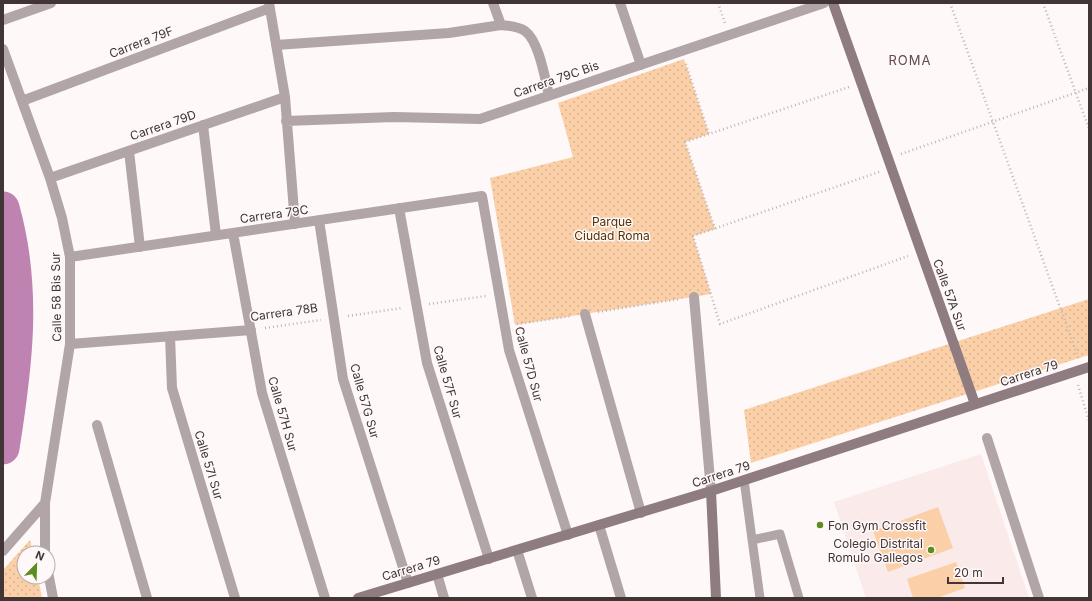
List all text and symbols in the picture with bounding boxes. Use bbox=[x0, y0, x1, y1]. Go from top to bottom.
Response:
street label: Carrera 79F bbox=[107, 23, 175, 61]
district label: ROMA bbox=[888, 52, 932, 68]
street label: Carrera 79C Bis bbox=[511, 57, 601, 101]
street label: Carrera 79D bbox=[128, 107, 198, 143]
street label: Carrera 79C bbox=[239, 202, 309, 226]
park label: Parque Ciudad Roma bbox=[574, 214, 650, 243]
street label: Calle 58 Bis Sur bbox=[48, 252, 64, 342]
street label: Calle 57A Sur bbox=[930, 257, 970, 333]
street label: Carrera 78B bbox=[249, 300, 319, 324]
street label: Calle 57D Sur bbox=[512, 325, 546, 404]
street label: Calle 57F Sur bbox=[430, 344, 466, 421]
street label: Carrera 79 bbox=[998, 357, 1060, 389]
street label: Calle 57G Sur bbox=[347, 362, 383, 441]
street label: Calle 57H Sur bbox=[265, 375, 301, 454]
street label: Calle 57I Sur bbox=[191, 429, 227, 502]
street label: Carrera 79 bbox=[690, 458, 752, 490]
place label: Fon Gym Crossfit bbox=[828, 518, 926, 533]
marker: Fon Gym Crossfit bbox=[815, 520, 825, 530]
place label: Colegio Distrital Romulo Gallegos bbox=[828, 536, 923, 565]
north arrow bbox=[16, 545, 56, 585]
marker: Colegio Distrital Romulo Gallegos bbox=[926, 545, 936, 555]
text: N bbox=[33, 548, 47, 564]
street label: Carrera 79 bbox=[380, 552, 442, 584]
scale bar bbox=[948, 559, 1003, 585]
text: 20 m bbox=[954, 565, 983, 580]

